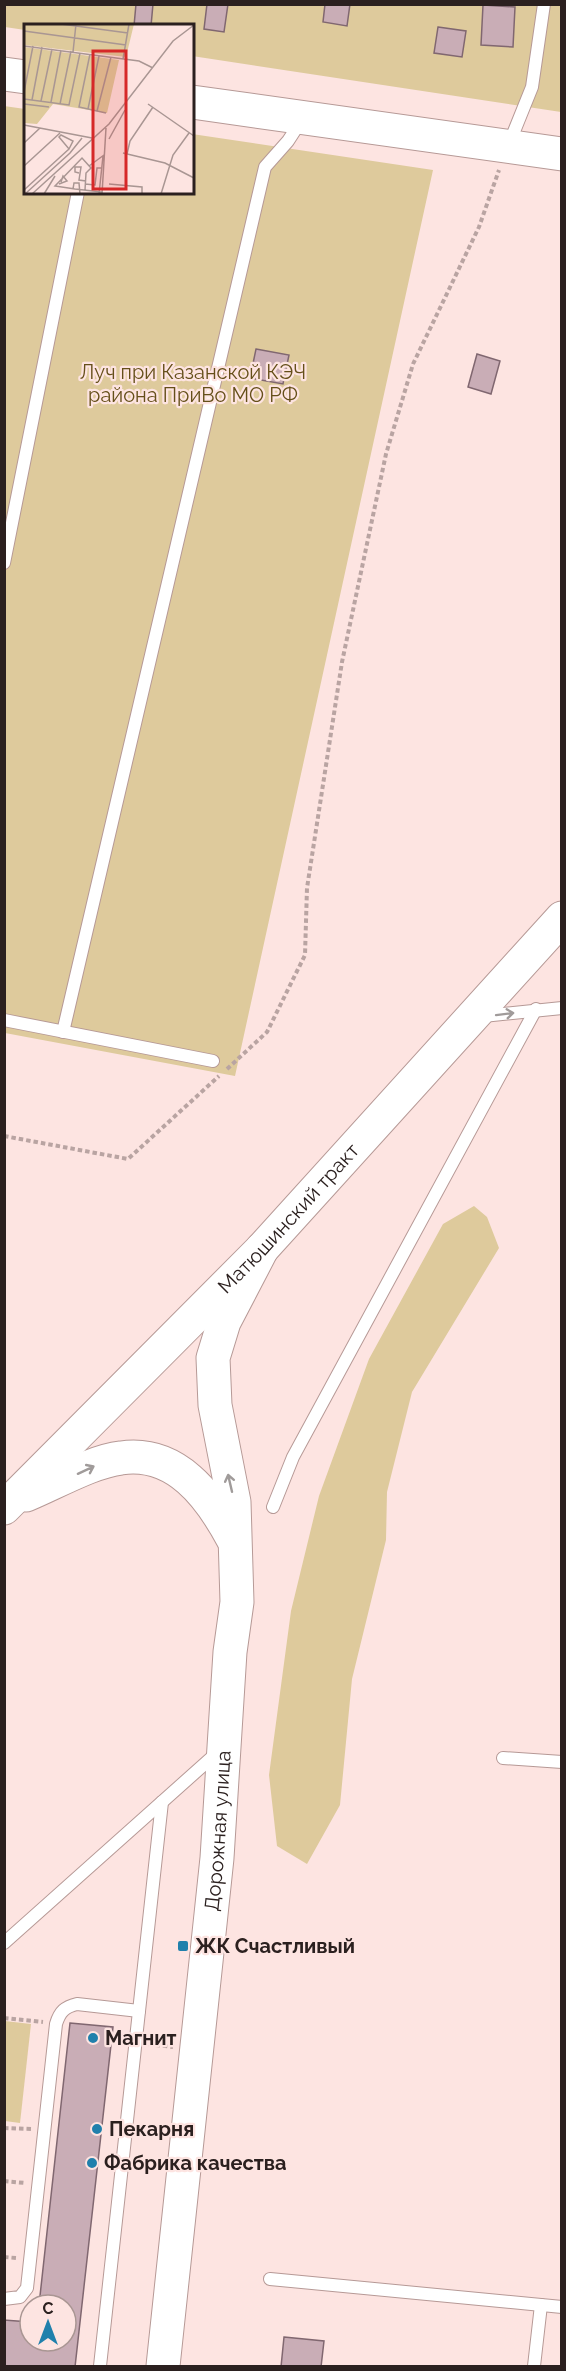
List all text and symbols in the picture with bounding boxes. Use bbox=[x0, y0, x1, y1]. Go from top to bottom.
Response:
inset map bbox=[24, 24, 194, 194]
park label: Луч при Казанской КЭЧ района ПриВо МО РФ bbox=[80, 360, 306, 407]
one-way arrow bbox=[494, 1008, 514, 1019]
street label: Матюшинский тракт bbox=[213, 1138, 364, 1298]
one-way arrow bbox=[77, 1463, 95, 1475]
one-way arrow bbox=[224, 1474, 236, 1493]
street label: Дорожная улица bbox=[199, 1750, 236, 1912]
place label: ЖК Счастливый bbox=[195, 1934, 355, 1958]
marker: ЖК Счастливый bbox=[176, 1939, 190, 1953]
place label: Магнит bbox=[105, 2026, 176, 2050]
marker: Магнит bbox=[86, 2031, 100, 2045]
place label: Пекарня bbox=[109, 2117, 194, 2141]
marker: Пекарня bbox=[90, 2122, 104, 2136]
place label: Фабрика качества bbox=[104, 2151, 287, 2175]
marker: Фабрика качества bbox=[85, 2156, 99, 2170]
north arrow bbox=[18, 2293, 78, 2353]
text: С bbox=[43, 2299, 54, 2318]

